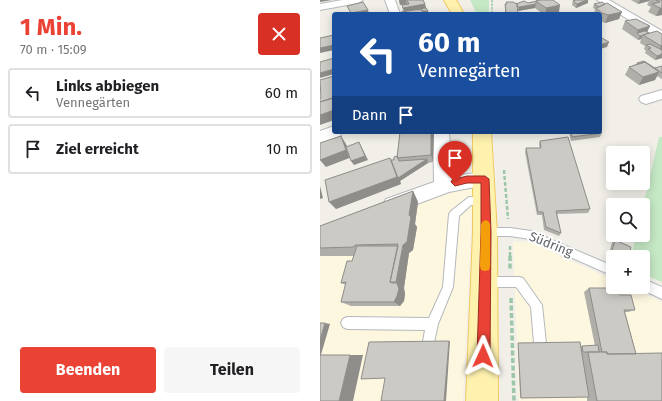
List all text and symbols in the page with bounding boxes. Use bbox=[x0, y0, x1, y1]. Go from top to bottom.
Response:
text: 1 Min. bbox=[20, 13, 82, 41]
button: close bbox=[258, 13, 300, 55]
text: 60 m bbox=[418, 26, 480, 59]
icon: left bbox=[352, 28, 404, 80]
text: 70 m · 15:09 bbox=[20, 42, 87, 57]
text: Vennegärten bbox=[418, 60, 521, 82]
text: Links abbiegen bbox=[56, 77, 159, 95]
icon: left bbox=[22, 82, 44, 104]
text: 60 m bbox=[265, 84, 298, 102]
text: Vennegärten bbox=[56, 95, 130, 110]
icon: arrive bbox=[395, 104, 417, 126]
text: Dann bbox=[352, 106, 387, 124]
icon: arrive bbox=[22, 138, 44, 160]
text: Ziel erreicht bbox=[56, 140, 139, 158]
text: 10 m bbox=[266, 140, 298, 158]
pin bbox=[438, 141, 472, 182]
map controls bbox=[606, 146, 650, 294]
button: sound bbox=[606, 146, 650, 190]
icon: arrive bbox=[444, 147, 466, 169]
button: search bbox=[606, 198, 650, 242]
street label: Südring bbox=[527, 229, 575, 260]
button: + bbox=[606, 250, 650, 294]
position arrow bbox=[462, 335, 504, 377]
button: Beenden bbox=[20, 347, 156, 393]
button: Teilen bbox=[164, 347, 300, 393]

